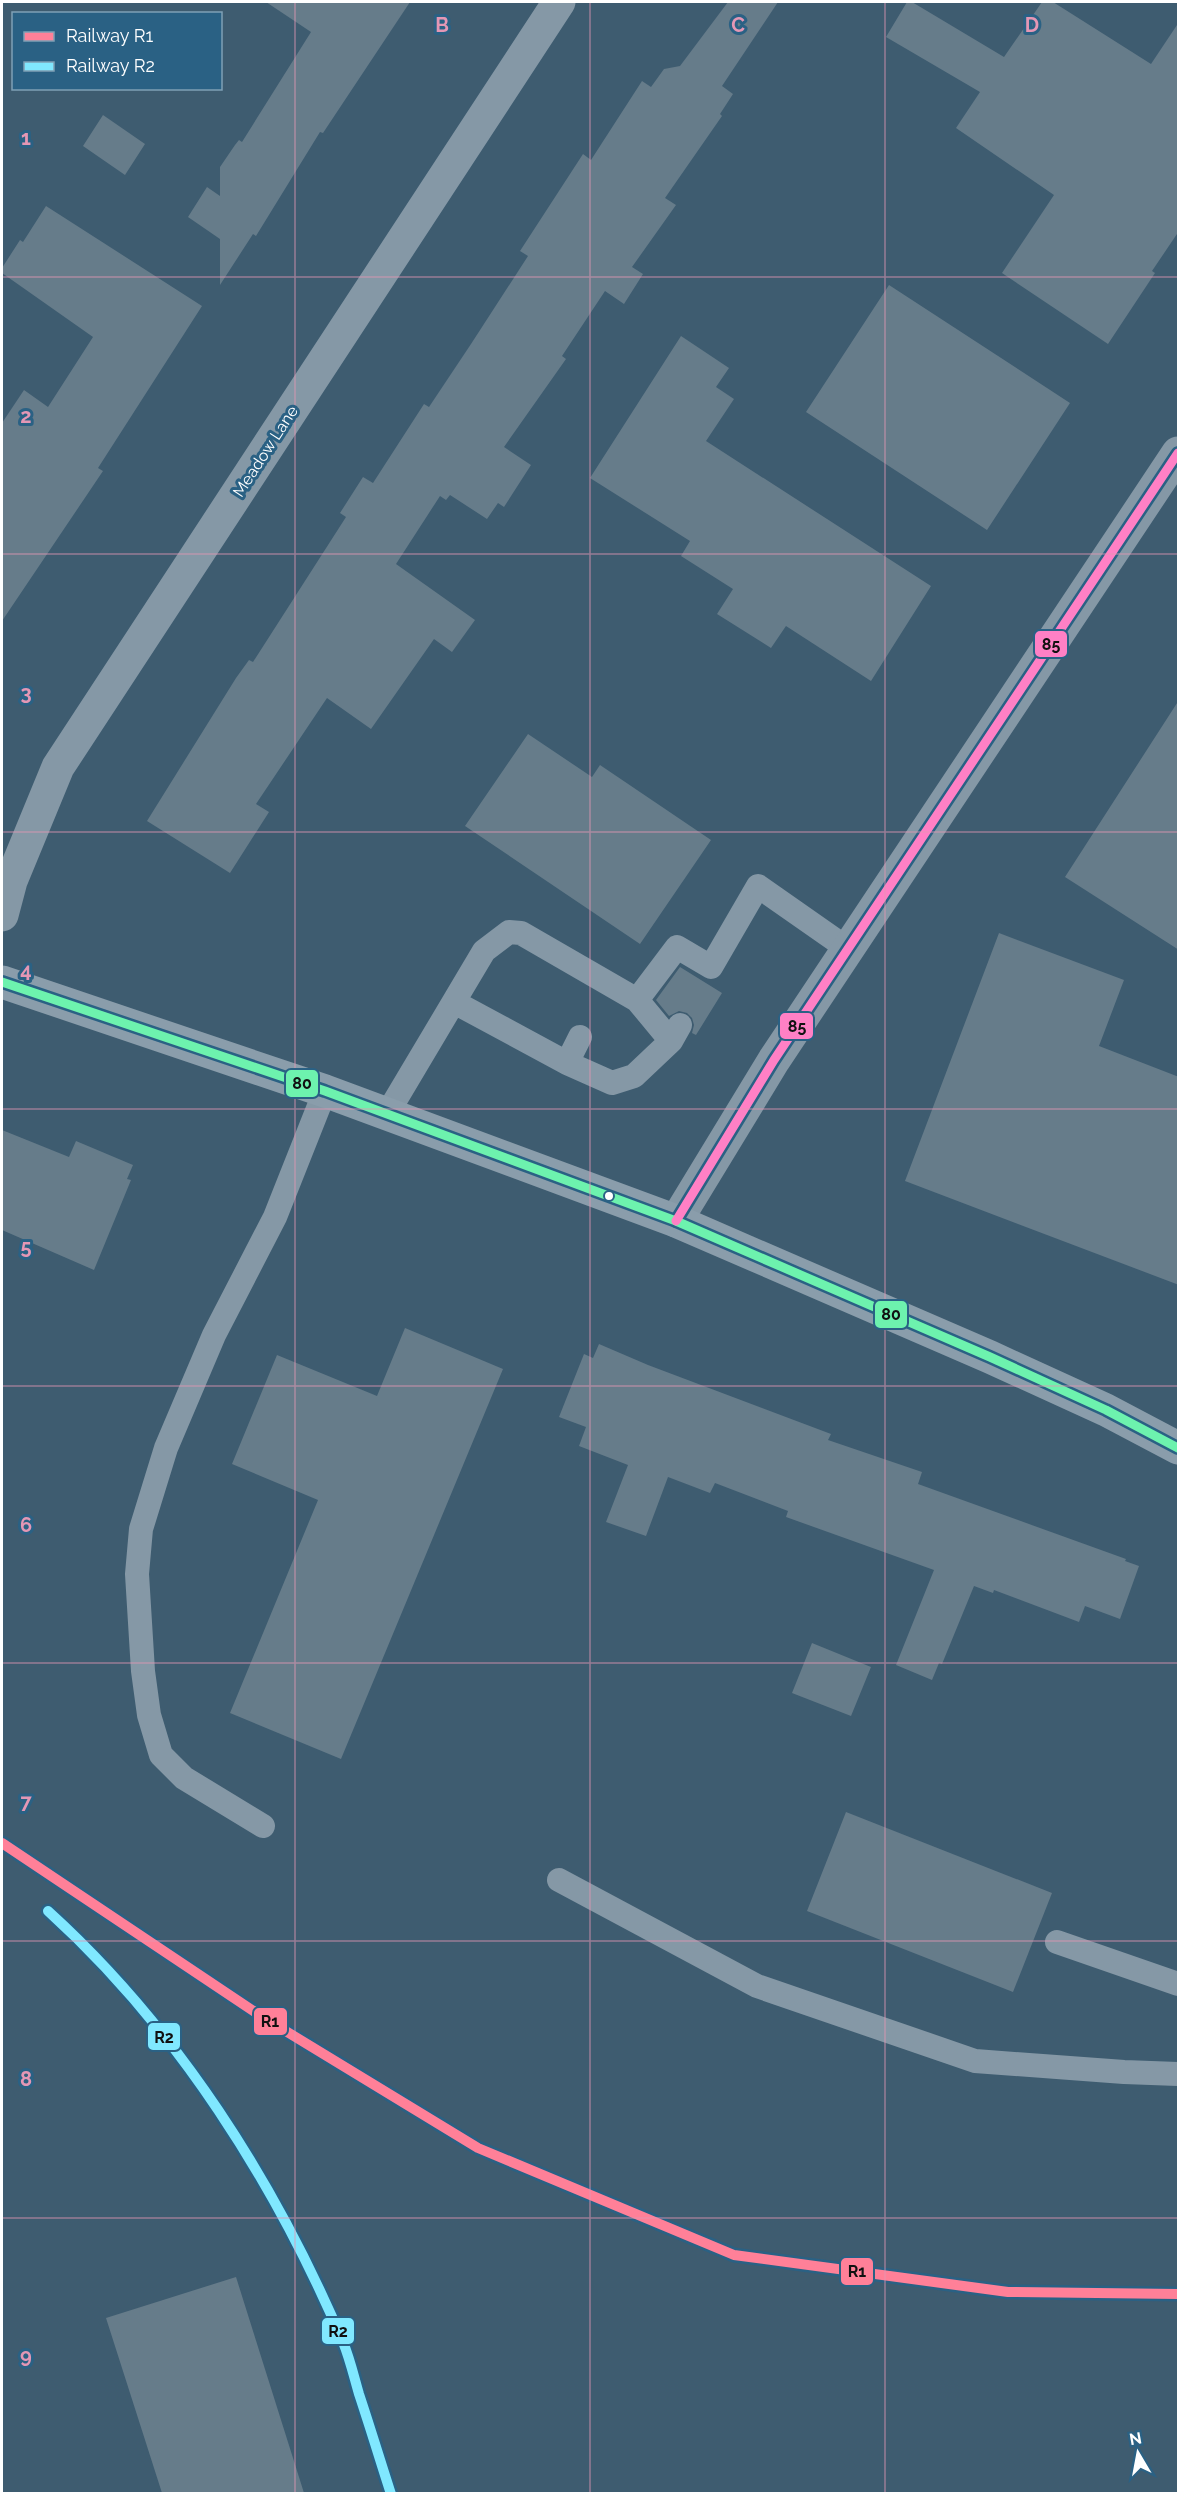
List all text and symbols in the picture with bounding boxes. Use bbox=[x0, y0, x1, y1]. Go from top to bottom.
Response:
legend bbox=[12, 12, 222, 90]
text: B bbox=[435, 13, 449, 37]
text: C bbox=[731, 13, 745, 37]
text: D bbox=[1025, 13, 1039, 37]
text: Railway R1 bbox=[66, 25, 153, 46]
text: Railway R2 bbox=[66, 55, 155, 76]
text: 1 bbox=[21, 126, 31, 150]
street label: Meadow Lane bbox=[229, 402, 302, 500]
text: 2 bbox=[20, 404, 32, 428]
line badge: 85 bbox=[1034, 630, 1068, 658]
text: 85 bbox=[1042, 635, 1060, 654]
text: 3 bbox=[20, 681, 32, 705]
text: 4 bbox=[20, 958, 32, 982]
line badge: 85 bbox=[779, 1012, 814, 1040]
text: 85 bbox=[788, 1017, 806, 1036]
line badge: 80 bbox=[285, 1069, 319, 1098]
text: 80 bbox=[292, 1074, 312, 1093]
unlabelled marker bbox=[603, 1190, 615, 1202]
text: 5 bbox=[20, 1235, 32, 1259]
line badge: 80 bbox=[874, 1300, 908, 1329]
text: 80 bbox=[881, 1305, 901, 1324]
text: 6 bbox=[20, 1513, 32, 1537]
text: 7 bbox=[20, 1790, 32, 1814]
line badge: R1 bbox=[253, 2007, 288, 2036]
text: R1 bbox=[261, 2012, 279, 2031]
line badge: R2 bbox=[147, 2022, 181, 2051]
text: R2 bbox=[154, 2028, 174, 2047]
text: 8 bbox=[20, 2067, 32, 2091]
line badge: R1 bbox=[840, 2257, 874, 2286]
text: R1 bbox=[848, 2262, 866, 2281]
line badge: R2 bbox=[321, 2317, 355, 2345]
text: R2 bbox=[328, 2322, 348, 2341]
text: 9 bbox=[20, 2344, 32, 2368]
north arrow bbox=[1108, 2423, 1168, 2483]
text: N bbox=[1128, 2428, 1143, 2449]

